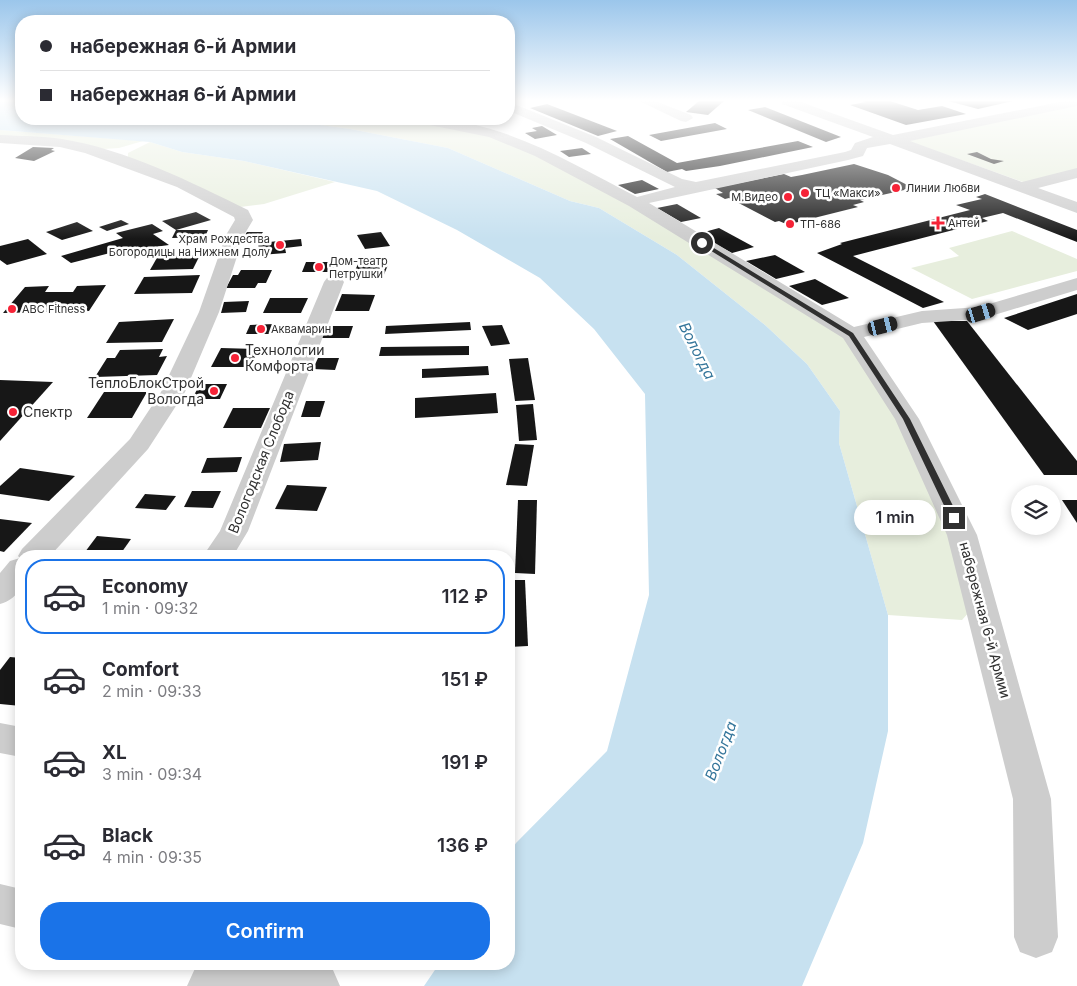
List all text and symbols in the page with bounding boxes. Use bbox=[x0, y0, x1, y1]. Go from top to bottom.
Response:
text: набережная 6-й Армии bbox=[70, 35, 296, 58]
text: набережная 6-й Армии bbox=[70, 83, 296, 106]
place label: Линии Любви bbox=[906, 181, 980, 195]
marker: Линии Любви bbox=[890, 182, 902, 194]
place label: ТЦ «Макси» bbox=[815, 186, 881, 200]
marker: ТЦ «Макси» bbox=[799, 187, 811, 199]
place label: М.Видео bbox=[731, 190, 778, 204]
marker: М.Видео bbox=[782, 191, 794, 203]
place label: Антей bbox=[948, 216, 980, 230]
place label: ТП-686 bbox=[800, 217, 841, 231]
marker: Антей bbox=[932, 217, 944, 229]
marker: ТП-686 bbox=[784, 218, 796, 230]
place label: Храм Рождества Богородицы на Нижнем Долу bbox=[109, 232, 270, 259]
route start bbox=[691, 232, 713, 254]
marker: Храм Рождества Богородицы на Нижнем Долу bbox=[274, 239, 286, 251]
place label: Дом-театр Петрушки bbox=[329, 254, 388, 281]
marker: Дом-театр Петрушки bbox=[313, 261, 325, 273]
car bbox=[964, 301, 997, 325]
place label: ABC Fitness bbox=[22, 302, 85, 316]
marker: ABC Fitness bbox=[6, 303, 18, 315]
car bbox=[866, 315, 899, 337]
water label: Вологда bbox=[675, 319, 720, 383]
place label: Аквамарин bbox=[271, 322, 331, 336]
marker: Аквамарин bbox=[255, 323, 267, 335]
place label: Технологии Комфорта bbox=[245, 341, 324, 374]
marker: Технологии Комфорта bbox=[229, 352, 241, 364]
place label: ТеплоБлокСтрой Вологда bbox=[88, 374, 204, 407]
marker: ТеплоБлокСтрой Вологда bbox=[208, 385, 220, 397]
street label: Вологодская Слобода bbox=[224, 388, 297, 536]
place label: Спектр bbox=[23, 403, 73, 420]
marker: Спектр bbox=[7, 406, 19, 418]
map controls bbox=[1011, 485, 1061, 535]
button: layers bbox=[1011, 485, 1061, 535]
callout: 1 min bbox=[854, 500, 936, 536]
text: 1 min bbox=[875, 507, 915, 527]
route end bbox=[943, 507, 965, 529]
street label: набережная 6-й Армии bbox=[956, 540, 1015, 700]
icon: car bbox=[42, 574, 87, 619]
text: Economy bbox=[102, 575, 188, 598]
text: 112 ₽ bbox=[441, 585, 488, 608]
text: 1 min · 09:32 bbox=[102, 598, 198, 618]
icon: car bbox=[42, 657, 87, 702]
text: Comfort bbox=[102, 658, 179, 681]
text: 151 ₽ bbox=[441, 668, 488, 691]
text: 2 min · 09:33 bbox=[102, 681, 202, 701]
water label: Вологда bbox=[701, 719, 740, 783]
icon: car bbox=[42, 740, 87, 785]
text: XL bbox=[102, 741, 127, 764]
text: 191 ₽ bbox=[441, 751, 488, 774]
text: 3 min · 09:34 bbox=[102, 764, 202, 784]
icon: car bbox=[42, 823, 87, 868]
text: Black bbox=[102, 824, 153, 847]
text: 136 ₽ bbox=[437, 834, 488, 857]
text: 4 min · 09:35 bbox=[102, 847, 202, 867]
button: Confirm bbox=[40, 902, 490, 960]

